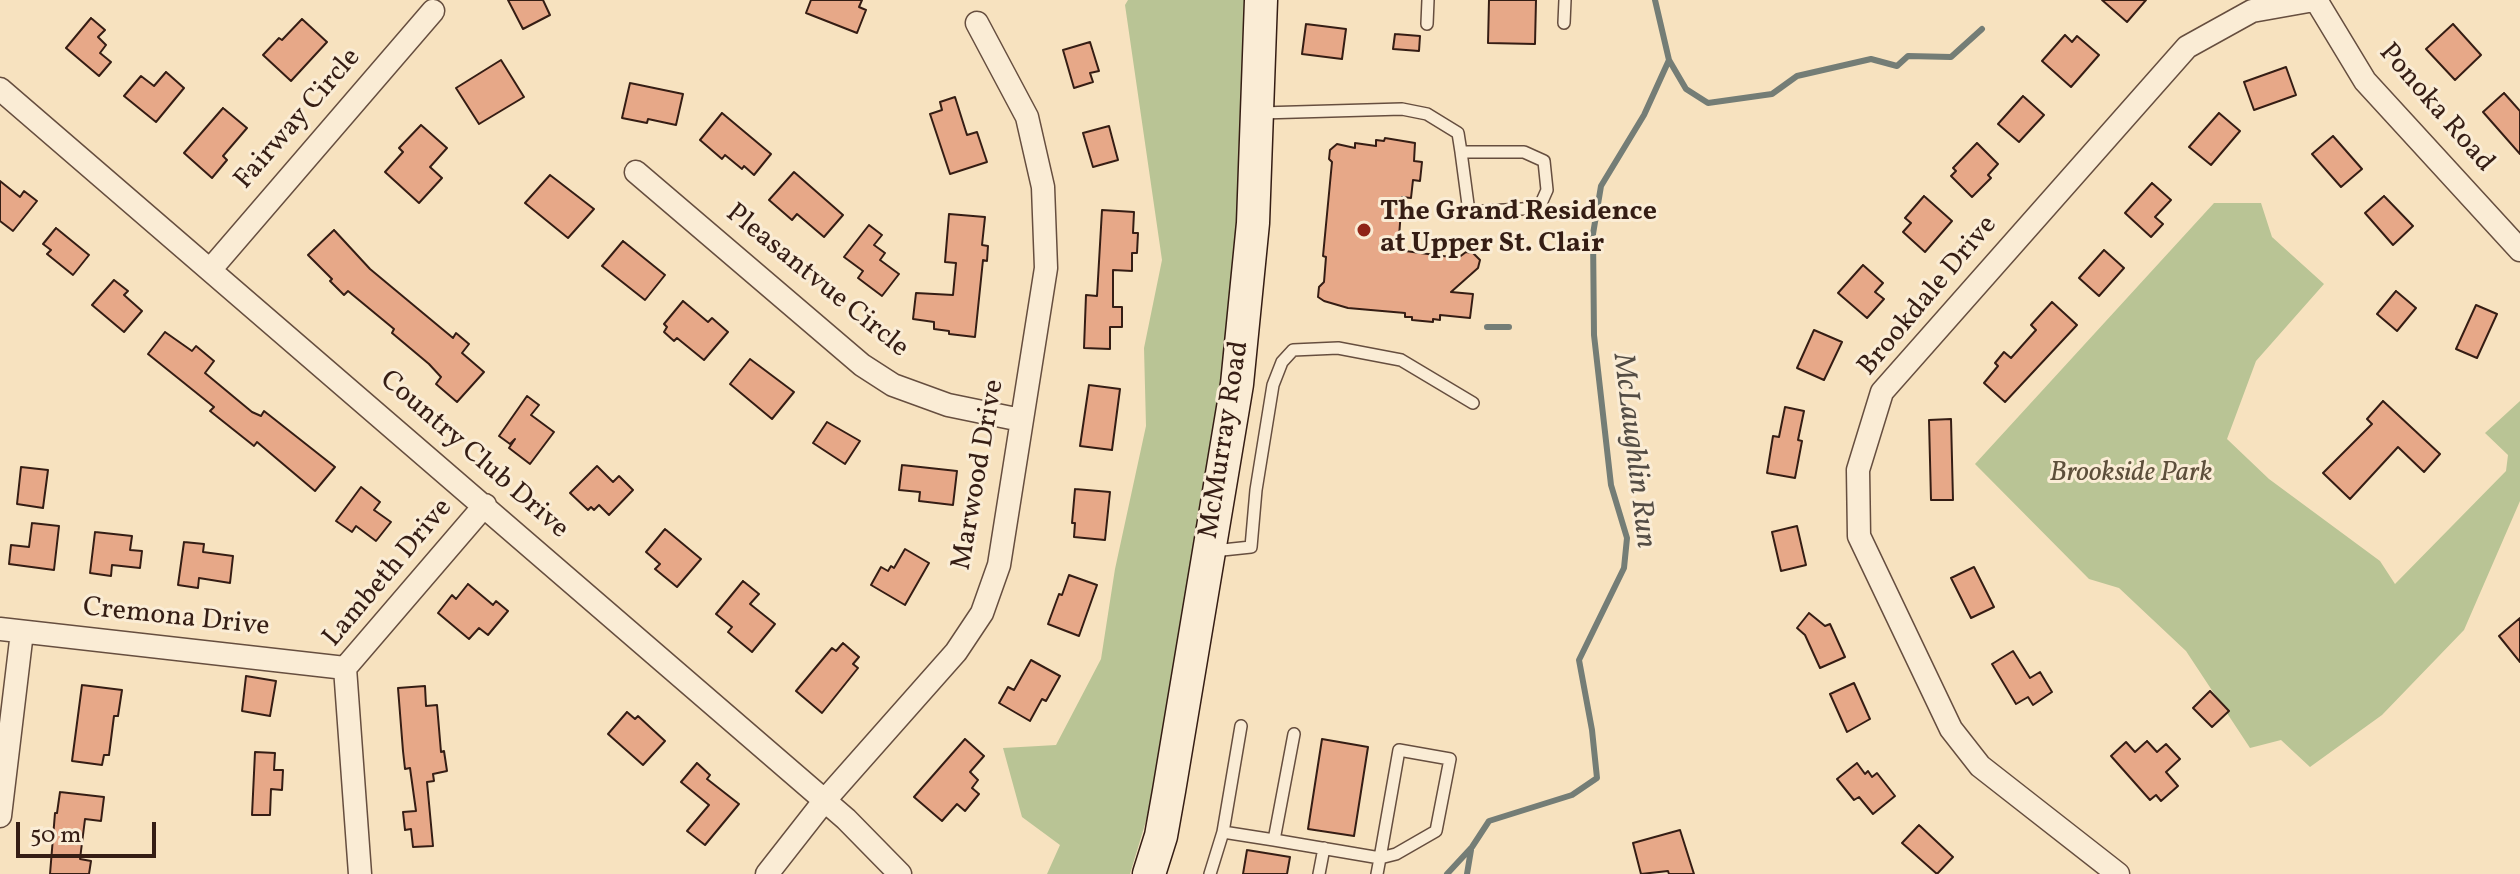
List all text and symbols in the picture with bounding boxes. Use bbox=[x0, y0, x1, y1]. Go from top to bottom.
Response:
street label: Ponoka Road bbox=[2370, 38, 2500, 180]
street label: Fairway Circle bbox=[229, 43, 369, 197]
place label: The Grand Residence at Upper St. Clair bbox=[1380, 197, 1657, 263]
street label: Pleasantvue Circle bbox=[718, 198, 914, 366]
street label: Brookdale Drive bbox=[1852, 210, 2006, 384]
marker: The Grand Residence at Upper St. Clair bbox=[1355, 221, 1373, 239]
street label: McMurray Road bbox=[1194, 339, 1258, 541]
water label: McLaughlin Run bbox=[1602, 352, 1662, 550]
street label: Country Club Drive bbox=[372, 365, 574, 547]
street label: Marwood Drive bbox=[947, 377, 1013, 573]
park label: Brookside Park bbox=[2050, 458, 2212, 492]
street label: Lambeth Drive bbox=[317, 493, 461, 655]
street label: Cremona Drive bbox=[81, 592, 271, 646]
scale bar bbox=[20, 806, 160, 856]
text: 50 m bbox=[30, 819, 82, 853]

